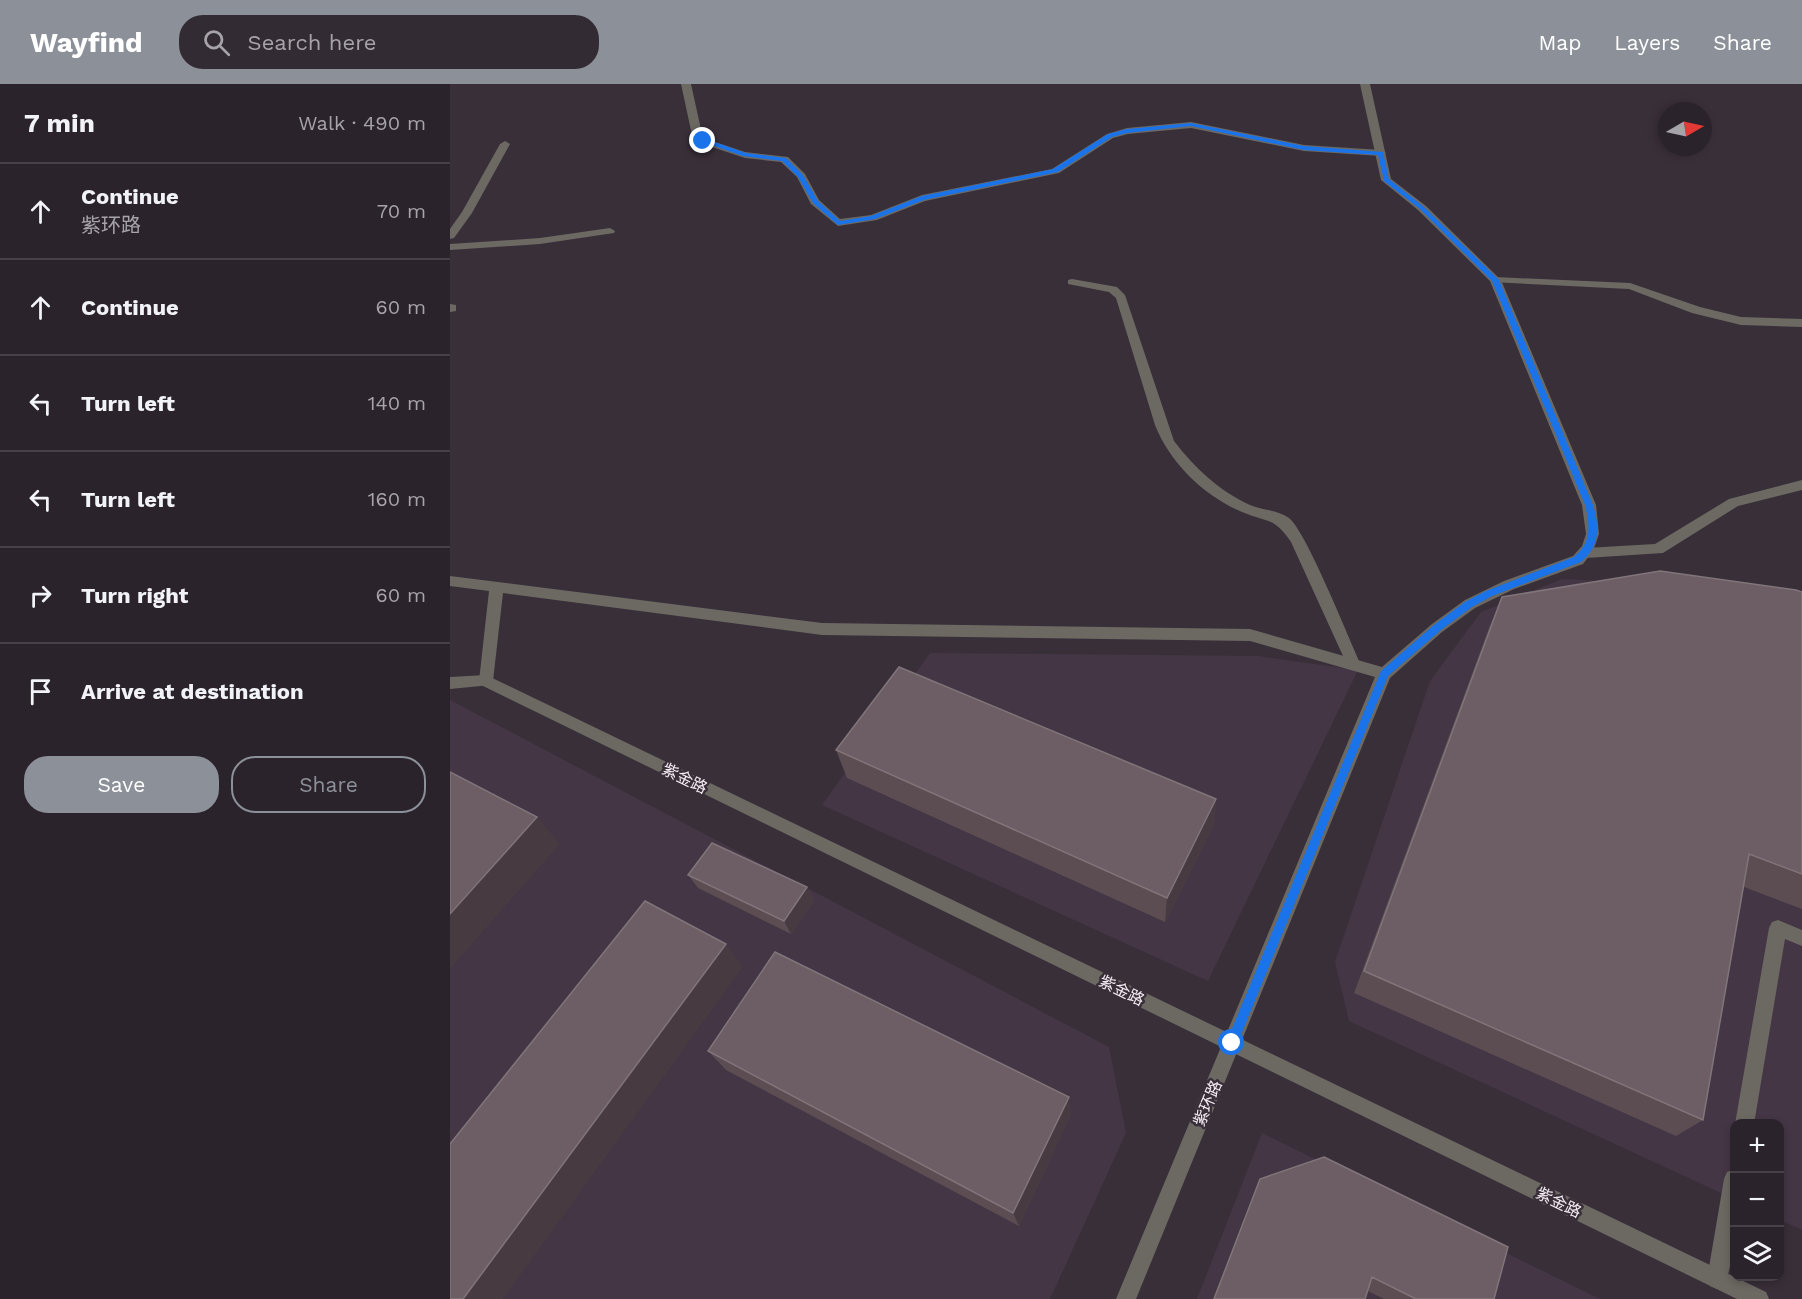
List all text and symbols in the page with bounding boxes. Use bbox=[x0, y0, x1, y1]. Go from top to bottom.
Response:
search box bbox=[179, 15, 599, 69]
text: Wayfind bbox=[30, 26, 143, 59]
icon: search bbox=[200, 26, 233, 59]
text: Search here bbox=[248, 30, 377, 55]
text: Map bbox=[1538, 30, 1581, 55]
text: Layers bbox=[1614, 30, 1680, 55]
text: Share bbox=[1713, 30, 1772, 55]
north arrow bbox=[1658, 102, 1712, 156]
text: 7 min bbox=[24, 108, 95, 138]
text: Walk · 490 m bbox=[298, 111, 426, 135]
route end bbox=[689, 127, 715, 153]
text: Continue bbox=[81, 184, 179, 209]
icon: ahead bbox=[24, 195, 57, 228]
text: 70 m bbox=[377, 199, 426, 223]
text: 紫环路 bbox=[81, 213, 141, 237]
icon: ahead bbox=[24, 291, 57, 324]
text: Continue bbox=[81, 295, 179, 320]
text: 60 m bbox=[376, 295, 426, 319]
icon: left bbox=[24, 387, 57, 420]
text: Turn left bbox=[81, 391, 175, 416]
text: 140 m bbox=[368, 391, 426, 415]
icon: left bbox=[24, 483, 57, 516]
text: Turn left bbox=[81, 487, 175, 512]
text: 160 m bbox=[368, 487, 426, 511]
icon: right bbox=[24, 579, 57, 612]
text: Turn right bbox=[81, 583, 188, 608]
text: 60 m bbox=[376, 583, 426, 607]
icon: arrive bbox=[24, 675, 57, 708]
text: Arrive at destination bbox=[81, 679, 304, 704]
button: Save bbox=[24, 756, 219, 813]
button: Share bbox=[231, 756, 426, 813]
street label: 紫金路 bbox=[659, 759, 711, 798]
street label: 紫金路 bbox=[1096, 971, 1148, 1010]
route start bbox=[1218, 1029, 1244, 1055]
street label: 紫环路 bbox=[1189, 1077, 1226, 1129]
map controls bbox=[1730, 1119, 1784, 1281]
button: + bbox=[1730, 1119, 1784, 1173]
button: − bbox=[1730, 1173, 1784, 1227]
street label: 紫金路 bbox=[1533, 1183, 1585, 1222]
button: layers bbox=[1730, 1227, 1784, 1281]

